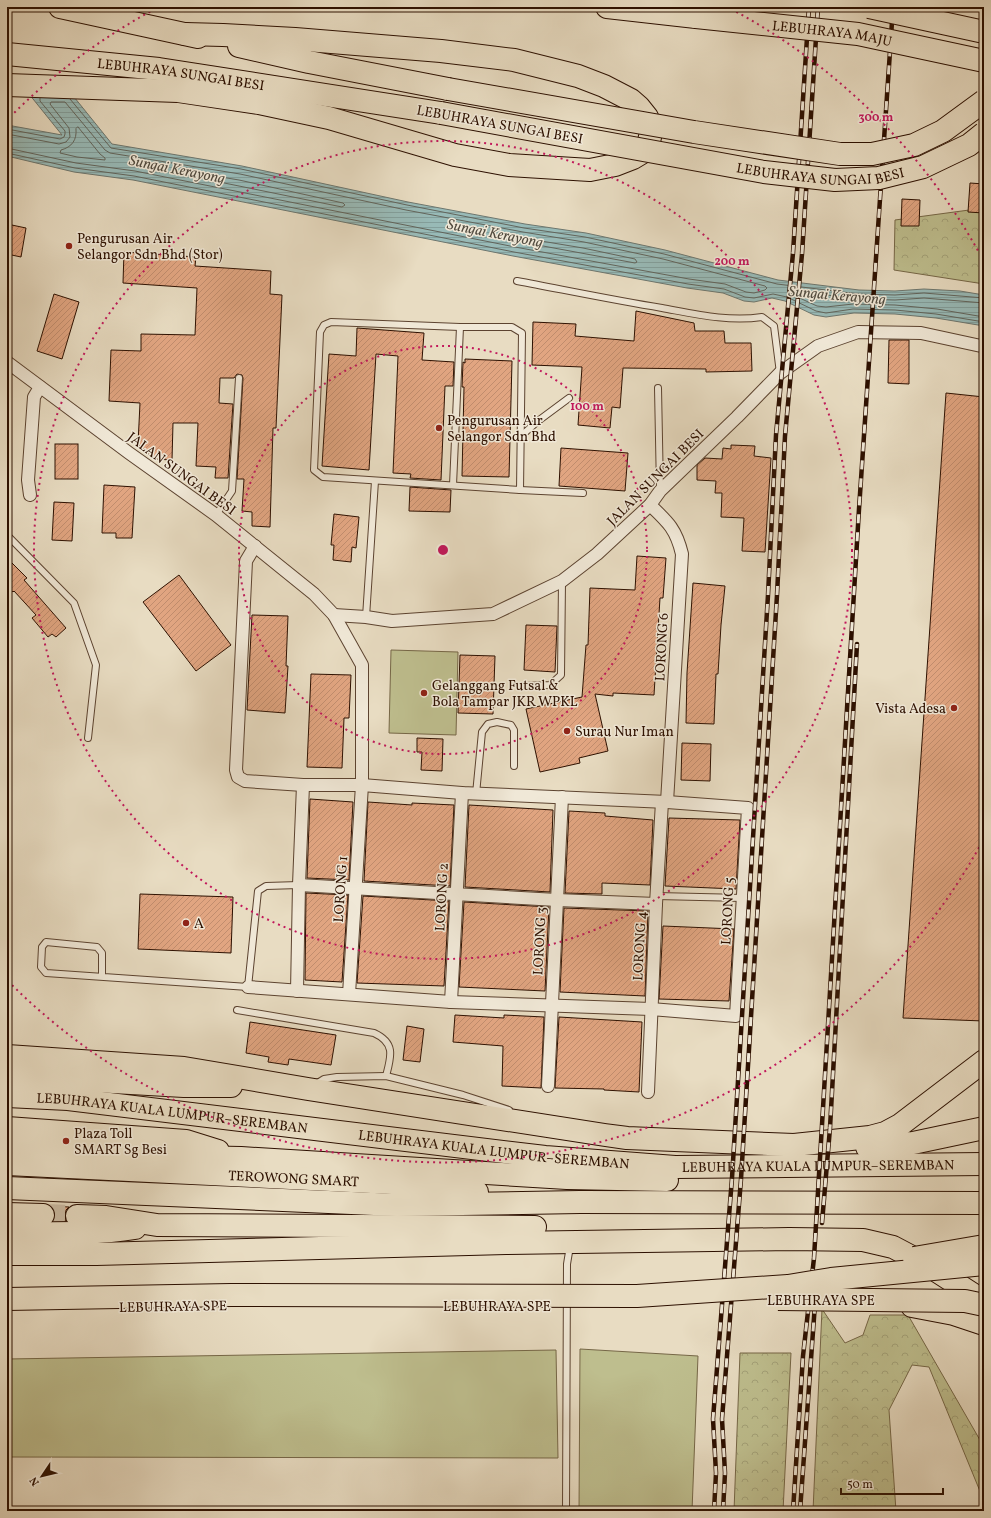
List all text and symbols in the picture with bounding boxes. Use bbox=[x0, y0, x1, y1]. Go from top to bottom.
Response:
street label: LEBUHRAYA MAJU bbox=[771, 17, 893, 52]
street label: LEBUHRAYA SUNGAI BESI bbox=[96, 55, 266, 96]
street label: LEBUHRAYA SUNGAI BESI bbox=[415, 101, 584, 149]
text: 300 m bbox=[859, 110, 894, 126]
water label: Sungai Kerayong bbox=[127, 151, 227, 190]
street label: LEBUHRAYA SUNGAI BESI bbox=[735, 159, 906, 191]
water label: Sungai Kerayong bbox=[445, 215, 545, 254]
place label: Pengurusan Air Selangor Sdn Bhd (Stor) bbox=[77, 230, 223, 265]
marker: Pengurusan Air Selangor Sdn Bhd (Stor) bbox=[64, 241, 74, 251]
text: 200 m bbox=[714, 254, 750, 270]
water label: Sungai Kerayong bbox=[787, 282, 887, 311]
text: 100 m bbox=[570, 399, 604, 415]
place label: Pengurusan Air Selangor Sdn Bhd bbox=[447, 412, 556, 447]
marker: Pengurusan Air Selangor Sdn Bhd bbox=[434, 423, 444, 433]
street label: JALAN SUNGAI BESI bbox=[603, 425, 709, 531]
street label: JALAN SUNGAI BESI bbox=[123, 428, 239, 520]
centre of rings bbox=[436, 543, 450, 557]
street label: LORONG 6 bbox=[651, 612, 674, 682]
place label: Gelanggang Futsal & Bola Tampar JKR WPKL bbox=[432, 677, 578, 712]
marker: Gelanggang Futsal & Bola Tampar JKR WPKL bbox=[419, 688, 429, 698]
place label: Vista Adesa bbox=[875, 700, 946, 719]
marker: Vista Adesa bbox=[949, 703, 959, 713]
place label: Surau Nur Iman bbox=[575, 723, 674, 742]
marker: Surau Nur Iman bbox=[562, 726, 572, 736]
street label: LORONG 1 bbox=[330, 855, 353, 923]
street label: LORONG 2 bbox=[431, 862, 454, 932]
street label: LORONG 5 bbox=[717, 877, 740, 946]
street label: LORONG 3 bbox=[529, 906, 552, 976]
street label: LORONG 4 bbox=[629, 911, 652, 981]
place label: A bbox=[194, 915, 204, 934]
marker: A bbox=[181, 918, 191, 928]
street label: LEBUHRAYA KUALA LUMPUR–SEREMBAN bbox=[36, 1089, 309, 1139]
place label: Plaza Toll SMART Sg Besi bbox=[74, 1125, 167, 1160]
street label: LEBUHRAYA KUALA LUMPUR–SEREMBAN bbox=[357, 1126, 630, 1174]
marker: Plaza Toll SMART Sg Besi bbox=[61, 1136, 71, 1146]
street label: LEBUHRAYA KUALA LUMPUR–SEREMBAN bbox=[682, 1156, 955, 1178]
street label: TEROWONG SMART bbox=[228, 1167, 359, 1192]
street label: LEBUHRAYA SPE bbox=[767, 1292, 875, 1311]
street label: LEBUHRAYA SPE bbox=[119, 1297, 227, 1318]
street label: LEBUHRAYA SPE bbox=[443, 1298, 551, 1317]
north arrow bbox=[22, 1456, 62, 1496]
scale bar bbox=[841, 1470, 943, 1496]
text: N bbox=[27, 1473, 43, 1488]
text: 50 m bbox=[847, 1477, 873, 1493]

